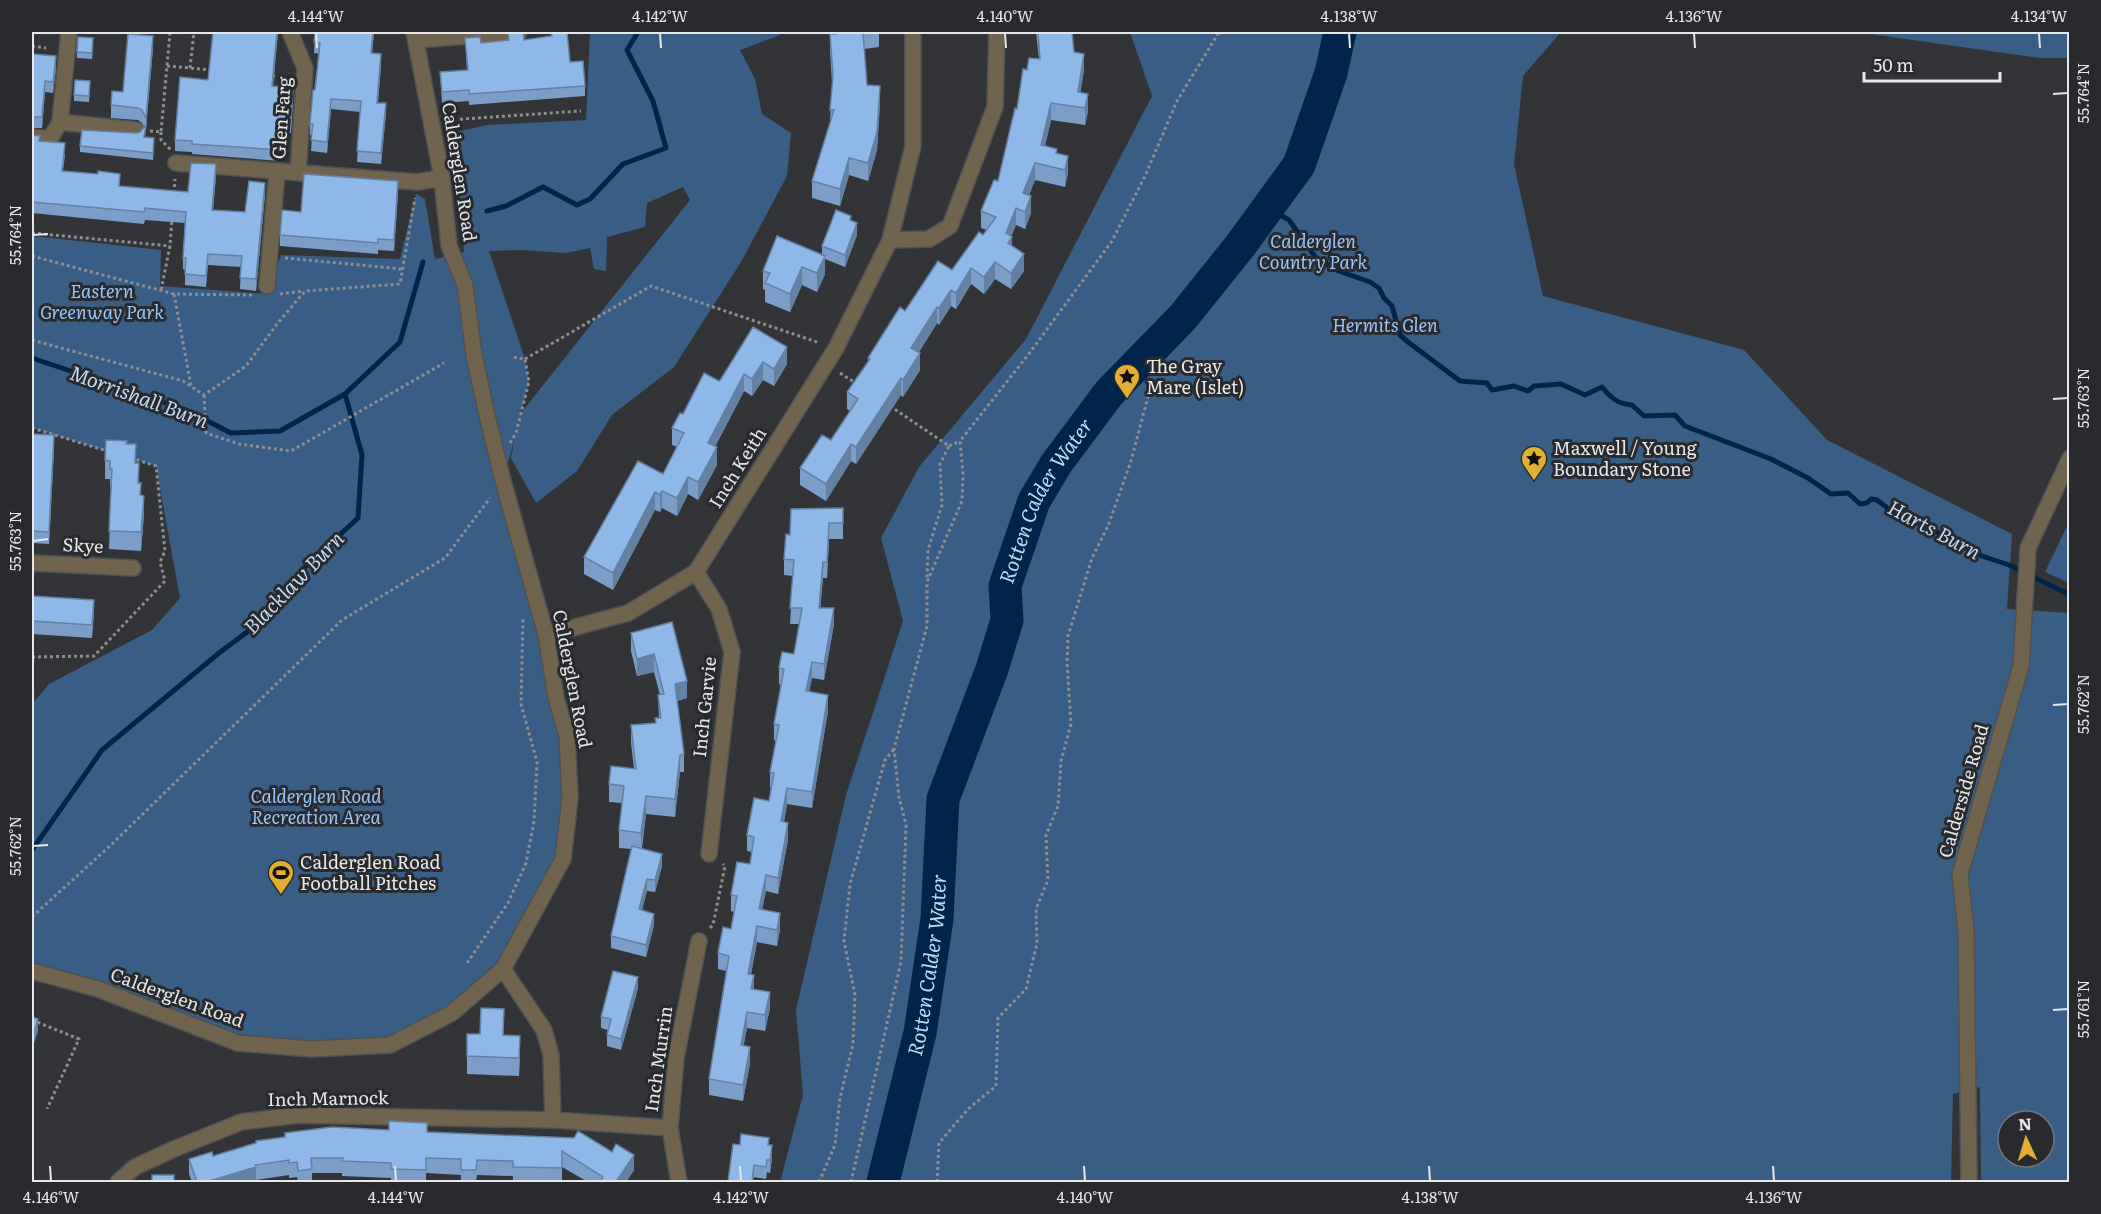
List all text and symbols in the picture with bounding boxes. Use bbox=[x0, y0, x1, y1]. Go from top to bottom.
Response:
text: 4.144°W bbox=[288, 4, 345, 27]
text: 4.142°W bbox=[632, 4, 689, 27]
text: 4.140°W bbox=[976, 4, 1034, 27]
text: 4.138°W bbox=[1320, 4, 1378, 27]
text: 4.136°W bbox=[1666, 4, 1723, 27]
text: 4.134°W bbox=[2011, 4, 2068, 27]
scale bar bbox=[1864, 45, 2000, 83]
text: 50 m bbox=[1873, 51, 1914, 78]
text: 55.764°N bbox=[2071, 63, 2094, 123]
street label: Glen Farg bbox=[264, 75, 297, 160]
street label: Calderglen Road bbox=[436, 100, 485, 243]
text: 55.764°N bbox=[3, 205, 26, 265]
park label: Calderglen Country Park bbox=[1259, 227, 1367, 275]
park label: Eastern Greenway Park bbox=[40, 277, 164, 325]
park label: Hermits Glen bbox=[1332, 311, 1438, 338]
place label: The Gray Mare (Islet) bbox=[1146, 352, 1244, 400]
water label: Morrishall Burn bbox=[66, 356, 213, 434]
place icon: The Gray Mare (Islet) bbox=[1112, 362, 1142, 400]
text: 55.763°N bbox=[2071, 368, 2094, 428]
water label: Rotten Calder Water bbox=[990, 411, 1099, 587]
street label: Inch Keith bbox=[701, 422, 772, 513]
place label: Maxwell / Young Boundary Stone bbox=[1553, 434, 1698, 482]
place icon: Maxwell / Young Boundary Stone bbox=[1519, 444, 1549, 482]
water label: Harts Burn bbox=[1883, 491, 1987, 565]
text: 55.763°N bbox=[3, 511, 26, 571]
water label: Blacklaw Burn bbox=[236, 523, 350, 640]
street label: Skye bbox=[62, 530, 104, 559]
street label: Calderglen Road bbox=[547, 607, 600, 750]
street label: Inch Garvie bbox=[685, 655, 722, 759]
text: 55.762°N bbox=[2071, 674, 2094, 734]
street label: Calderside Road bbox=[1931, 721, 1995, 861]
park label: Calderglen Road Recreation Area bbox=[250, 782, 382, 830]
text: 55.762°N bbox=[3, 816, 26, 876]
place label: Calderglen Road Football Pitches bbox=[300, 848, 441, 896]
sports icon: Calderglen Road Football Pitches bbox=[266, 858, 296, 896]
water label: Rotten Calder Water bbox=[898, 873, 952, 1059]
street label: Calderglen Road bbox=[107, 960, 248, 1033]
text: 55.761°N bbox=[2071, 980, 2094, 1038]
street label: Inch Murrin bbox=[637, 1004, 678, 1114]
street label: Inch Marnock bbox=[267, 1083, 390, 1112]
north arrow bbox=[1996, 1109, 2056, 1169]
text: N bbox=[2017, 1111, 2032, 1135]
text: 4.146°W bbox=[23, 1185, 80, 1208]
text: 4.144°W bbox=[368, 1185, 425, 1208]
text: 4.142°W bbox=[713, 1185, 770, 1208]
text: 4.140°W bbox=[1056, 1185, 1114, 1208]
text: 4.138°W bbox=[1401, 1185, 1459, 1208]
text: 4.136°W bbox=[1746, 1185, 1803, 1208]

